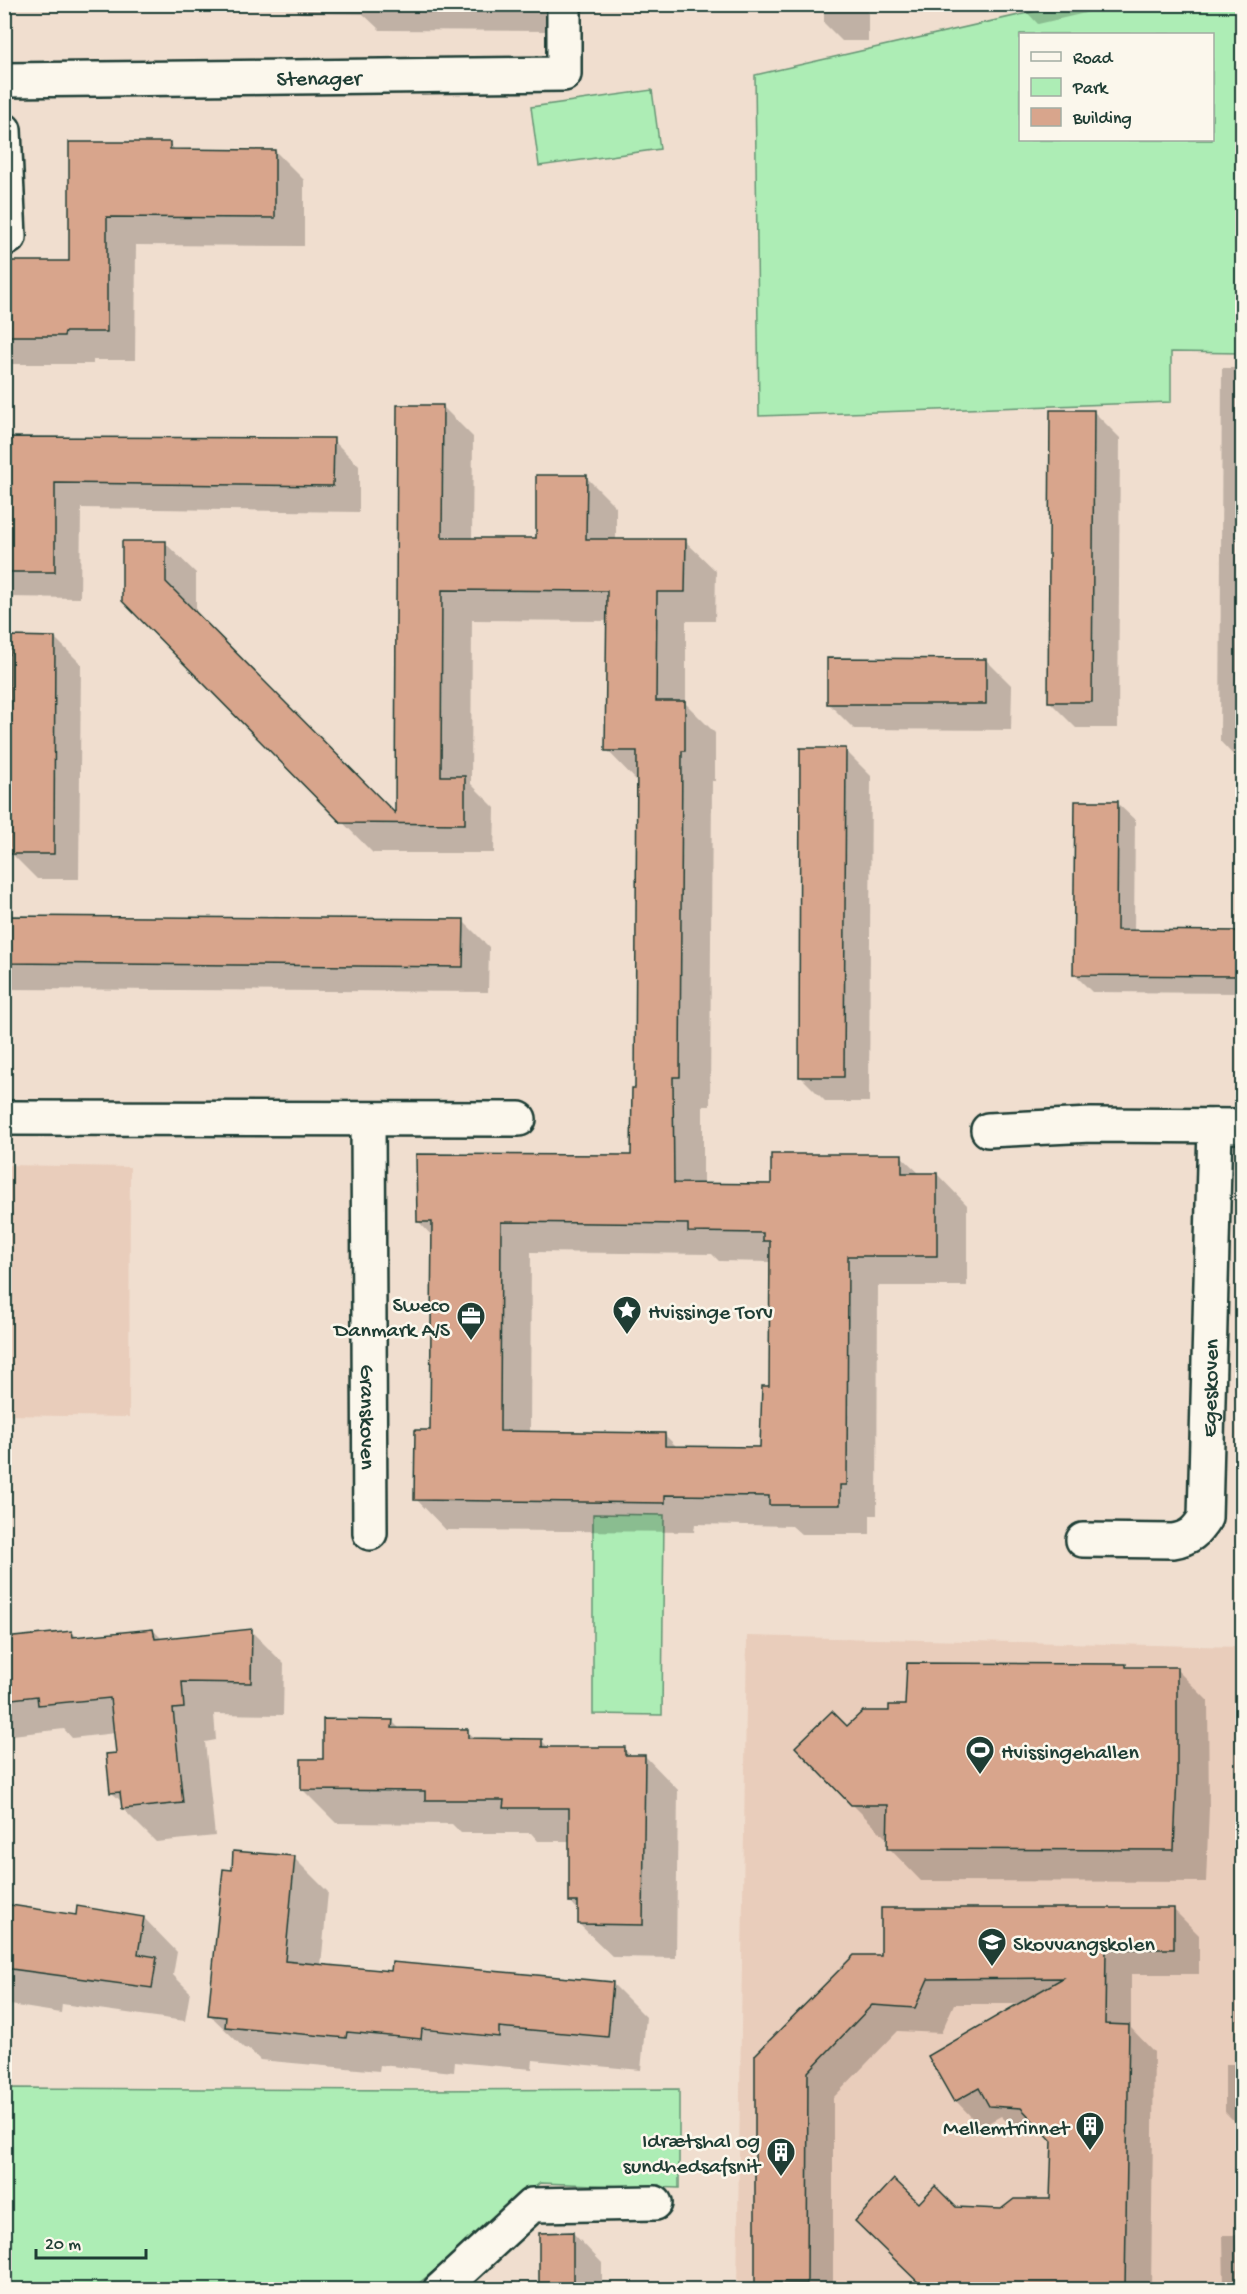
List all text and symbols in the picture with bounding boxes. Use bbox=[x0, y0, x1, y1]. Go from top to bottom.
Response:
legend bbox=[1019, 33, 1214, 141]
text: Road bbox=[1073, 49, 1114, 70]
street label: Stenager bbox=[276, 67, 364, 94]
text: Park bbox=[1072, 79, 1109, 100]
text: Building bbox=[1072, 109, 1132, 130]
place label: Sweco Danmark A/S bbox=[332, 1294, 451, 1345]
place icon: Hvissinge Torv bbox=[611, 1294, 643, 1336]
office icon: Sweco Danmark A/S bbox=[455, 1300, 487, 1342]
place label: Hvissinge Torv bbox=[648, 1301, 773, 1327]
street label: Egeskoven bbox=[1198, 1338, 1227, 1438]
street label: Granskoven bbox=[352, 1364, 379, 1470]
sports icon: Hvissingehallen bbox=[964, 1734, 996, 1776]
place label: Hvissingehallen bbox=[1001, 1741, 1139, 1767]
school or university icon: Skovvangskolen bbox=[976, 1926, 1008, 1968]
place label: Skovvangskolen bbox=[1013, 1933, 1156, 1959]
building icon: Mellemtrinnet bbox=[1074, 2110, 1106, 2152]
place label: Mellemtrinnet bbox=[943, 2117, 1071, 2143]
place label: Idrætshal og sundhedsafsnit bbox=[623, 2130, 762, 2181]
building icon: Idrætshal og sundhedsafsnit bbox=[765, 2136, 797, 2178]
scale bar bbox=[36, 2222, 146, 2260]
text: 20 m bbox=[45, 2235, 81, 2256]

